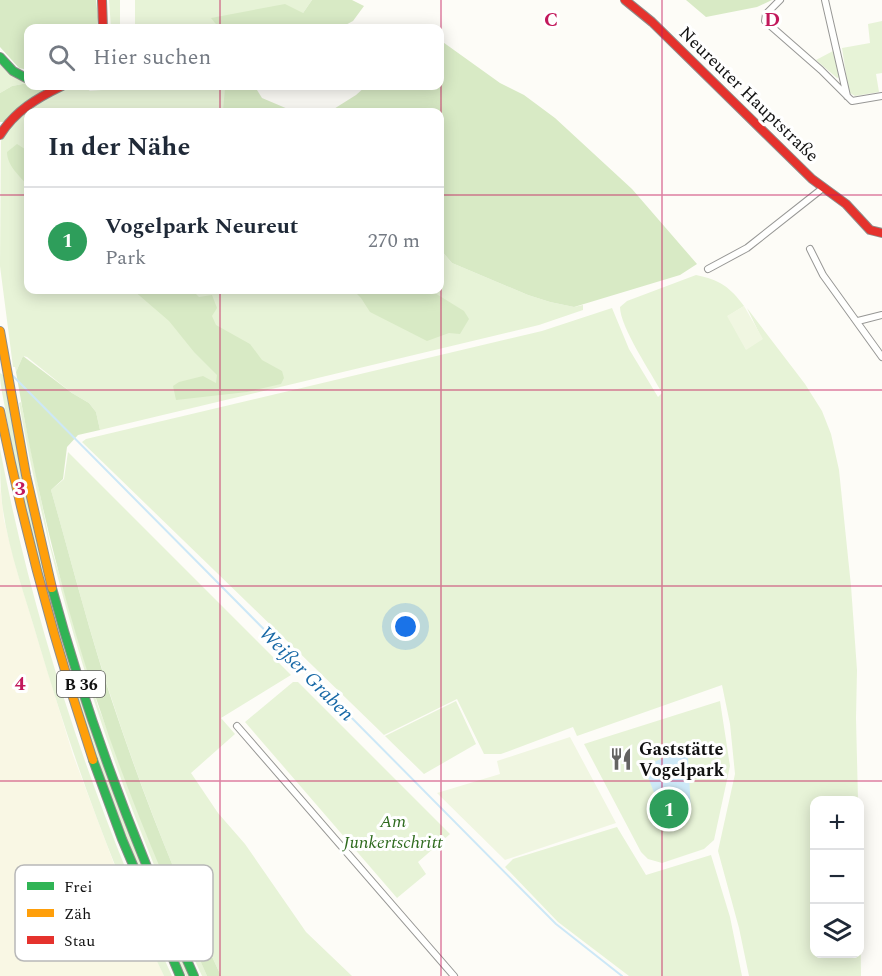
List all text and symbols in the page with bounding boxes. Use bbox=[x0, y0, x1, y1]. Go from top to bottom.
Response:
text: C bbox=[544, 5, 558, 35]
text: D bbox=[764, 5, 780, 35]
street label: Neureuter Hauptstraße bbox=[672, 20, 825, 169]
search box bbox=[24, 24, 444, 90]
icon: search bbox=[45, 41, 78, 74]
text: Hier suchen bbox=[93, 41, 211, 74]
text: In der Nähe bbox=[48, 127, 190, 167]
text: Vogelpark Neureut bbox=[105, 210, 298, 243]
text: 1 bbox=[62, 226, 73, 256]
text: 270 m bbox=[368, 226, 420, 256]
text: Park bbox=[105, 243, 146, 273]
text: 3 bbox=[14, 474, 26, 504]
your location bbox=[391, 612, 420, 641]
water label: Weißer Graben bbox=[252, 619, 361, 729]
text: 4 bbox=[14, 669, 26, 699]
road number: B 36 bbox=[57, 671, 105, 697]
place label: Gaststätte Vogelpark bbox=[639, 736, 725, 784]
restaurant icon: Gaststätte Vogelpark bbox=[608, 746, 634, 772]
pin: 1 bbox=[650, 786, 688, 832]
map controls bbox=[810, 796, 864, 958]
button: + bbox=[810, 796, 864, 850]
park label: Am Junkertschritt bbox=[341, 808, 443, 856]
button: − bbox=[810, 850, 864, 904]
legend bbox=[15, 865, 213, 961]
text: Frei bbox=[64, 875, 92, 899]
text: Zäh bbox=[64, 902, 91, 926]
button: layers bbox=[810, 904, 864, 958]
text: Stau bbox=[64, 929, 95, 953]

